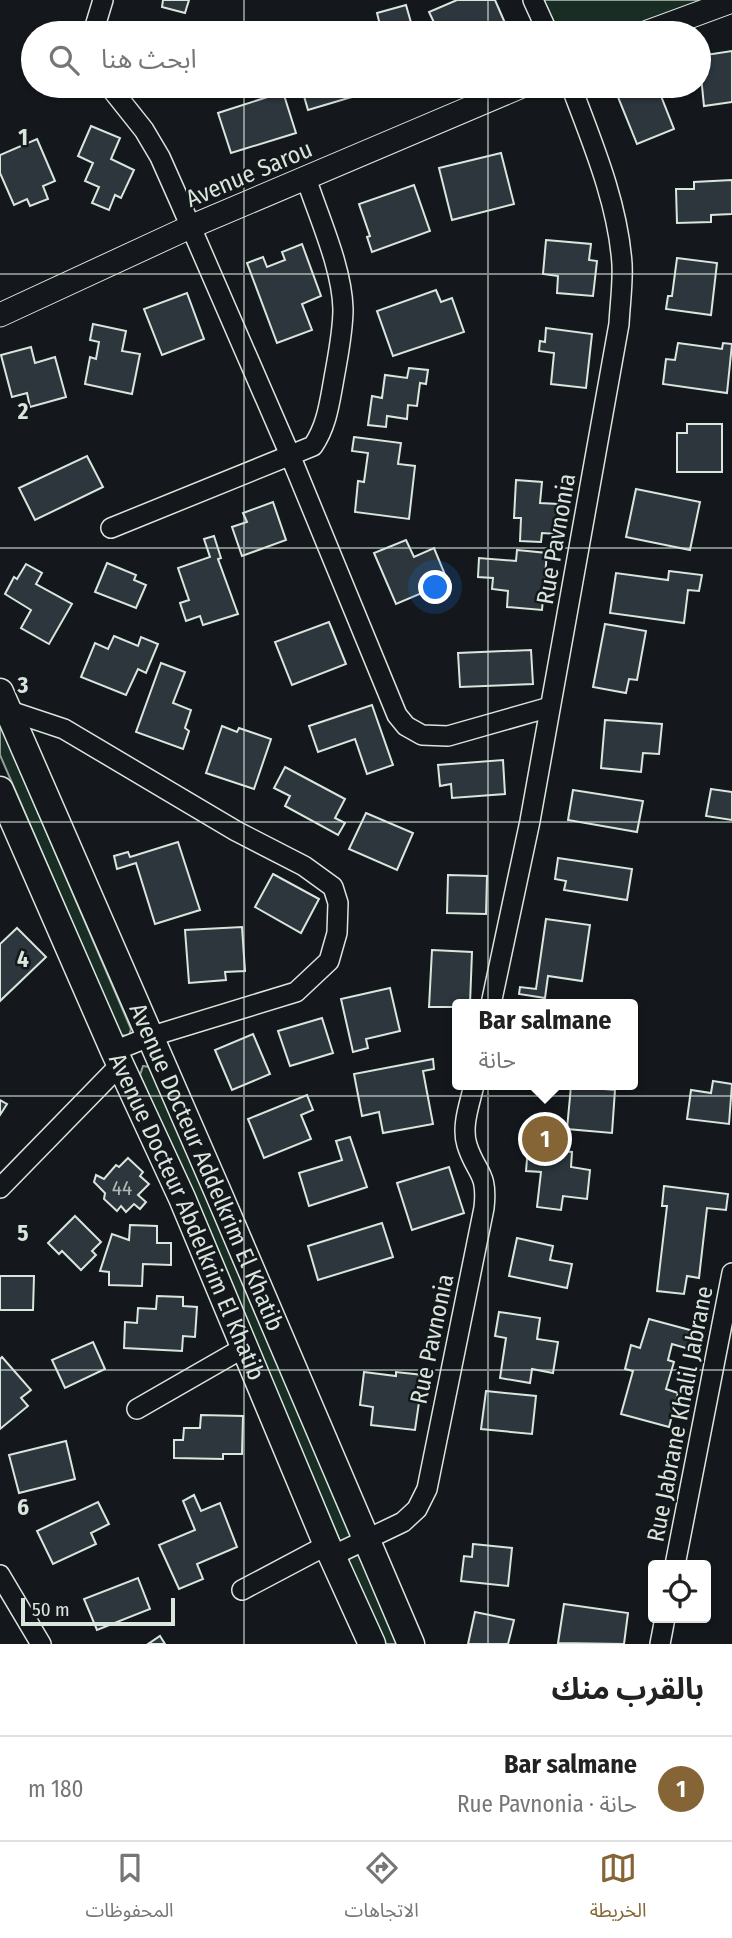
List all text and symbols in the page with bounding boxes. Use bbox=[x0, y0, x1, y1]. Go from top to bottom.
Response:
search box bbox=[21, 21, 711, 98]
icon: search bbox=[45, 41, 83, 79]
text: ابحث هنا bbox=[101, 44, 197, 75]
text: 1 bbox=[18, 123, 28, 151]
street label: Avenue Sarou bbox=[182, 135, 316, 213]
text: 2 bbox=[17, 397, 29, 425]
street label: Rue Pavnonia bbox=[531, 471, 581, 607]
your location bbox=[418, 570, 452, 604]
text: 3 bbox=[17, 671, 29, 699]
text: 4 bbox=[17, 945, 29, 973]
street label: Avenue Docteur Addelkrim El Khatib bbox=[123, 999, 289, 1335]
popup bbox=[452, 999, 638, 1090]
text: Bar salmane bbox=[479, 1005, 611, 1036]
text: حانة bbox=[479, 1046, 516, 1074]
street label: Avenue Docteur Abdelkrim El Khatib bbox=[103, 1049, 271, 1384]
pin: 1 bbox=[522, 1113, 568, 1165]
house number: 44 bbox=[112, 1175, 132, 1201]
text: 5 bbox=[17, 1219, 29, 1247]
street label: Rue Pavnonia bbox=[405, 1271, 459, 1407]
street label: Rue Jabrane Khalil Jabrane bbox=[641, 1284, 719, 1544]
text: 6 bbox=[17, 1493, 29, 1521]
map controls bbox=[648, 1560, 711, 1623]
button: locate bbox=[648, 1560, 711, 1623]
scale bar bbox=[21, 1595, 175, 1627]
text: 50 m bbox=[32, 1598, 70, 1621]
text: بالقرب منك bbox=[552, 1671, 704, 1707]
text: Bar salmane bbox=[504, 1749, 637, 1780]
text: 180 m bbox=[28, 1775, 84, 1803]
text: 1 bbox=[676, 1775, 686, 1803]
text: حانة · Rue Pavnonia bbox=[457, 1790, 637, 1818]
tab: المحفوظات bbox=[85, 1849, 174, 1931]
tab: الاتجاهات bbox=[345, 1849, 419, 1931]
tab: الخريطة bbox=[590, 1849, 647, 1931]

